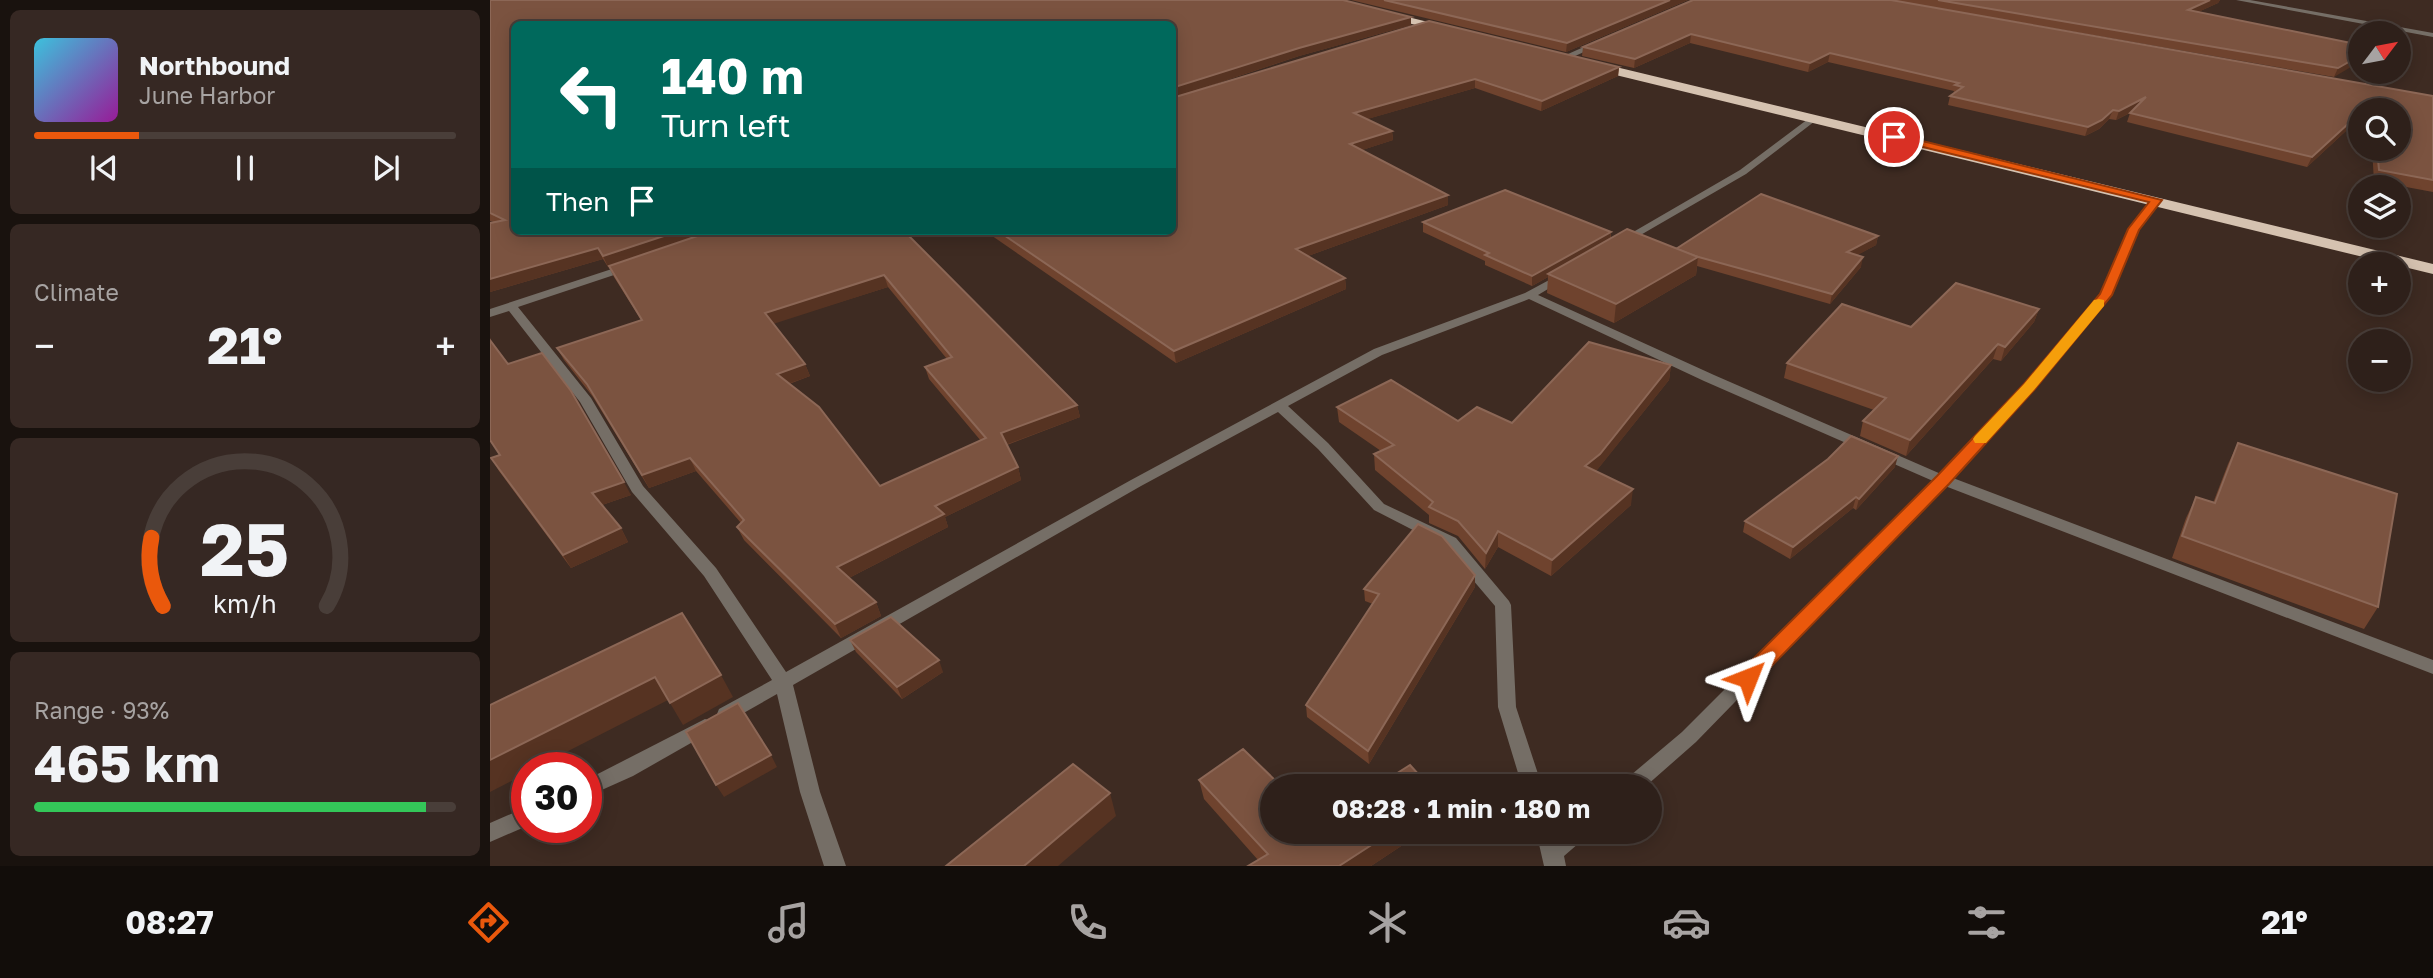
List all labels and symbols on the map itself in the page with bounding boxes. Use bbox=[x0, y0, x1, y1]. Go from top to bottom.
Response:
north arrow bbox=[2348, 21, 2412, 84]
pin bbox=[1864, 107, 1924, 167]
position arrow bbox=[1711, 641, 1785, 715]
speed limit sign: 30 bbox=[511, 752, 602, 843]

